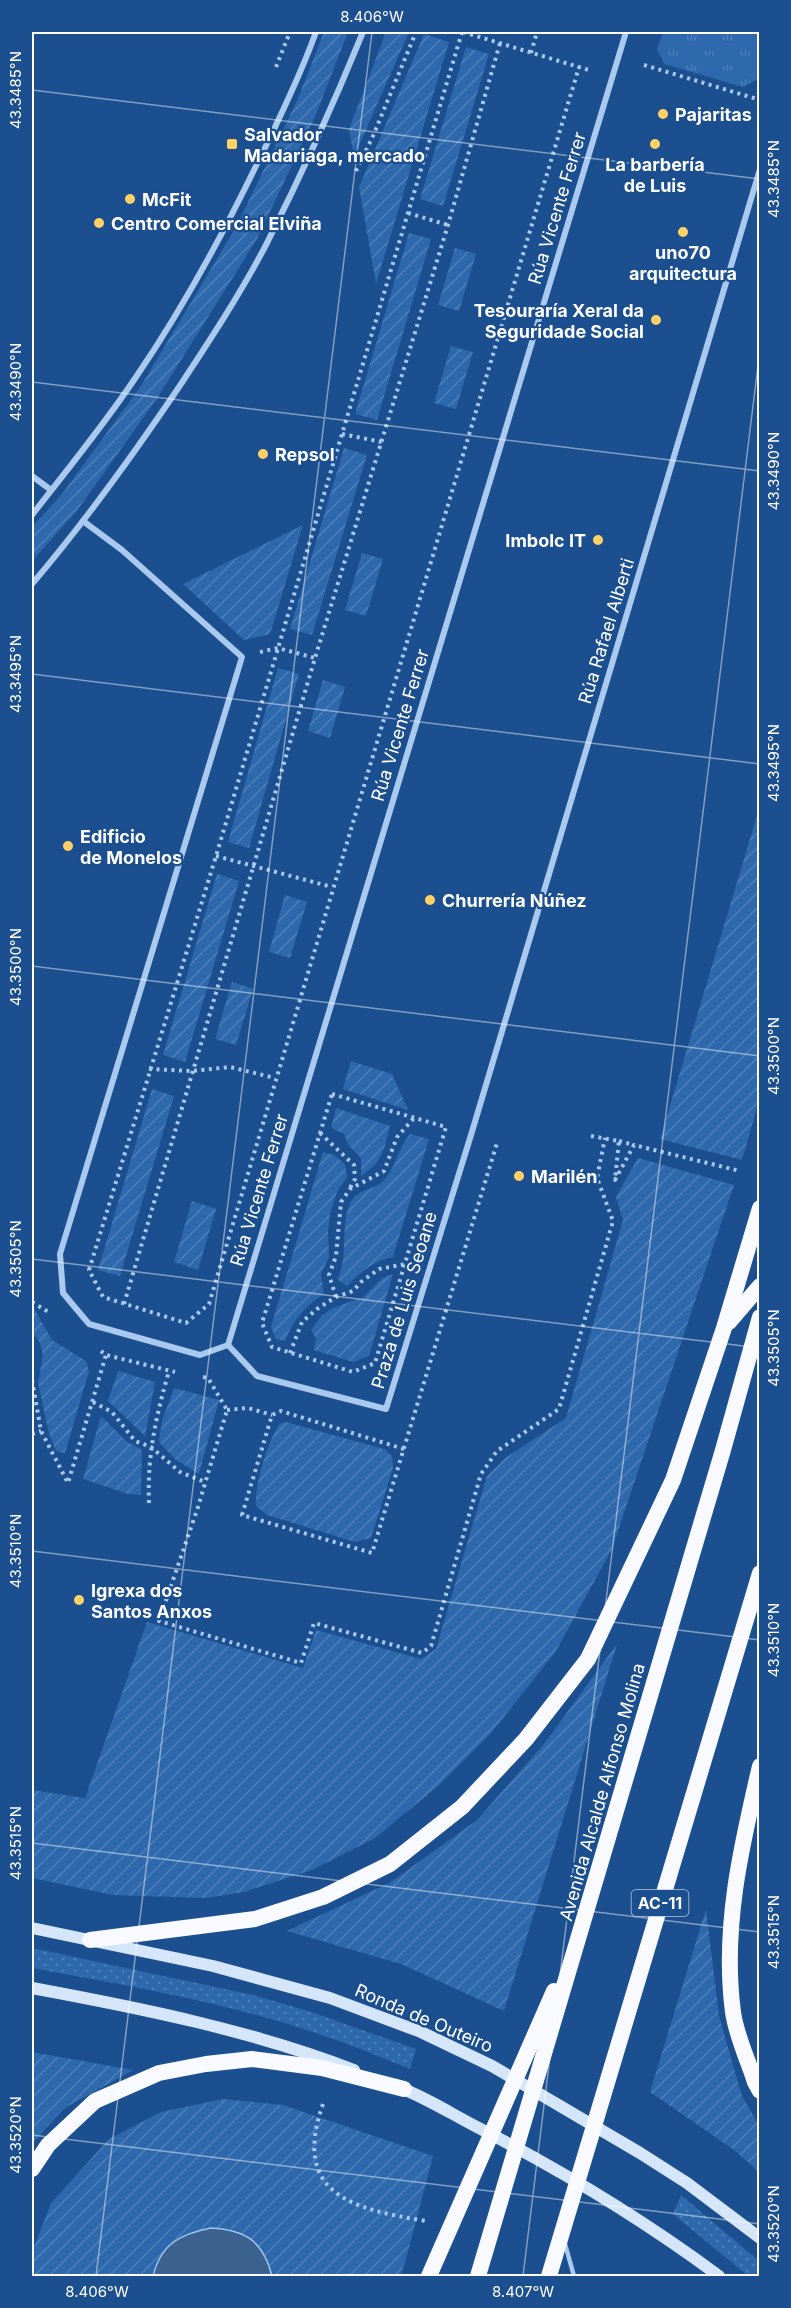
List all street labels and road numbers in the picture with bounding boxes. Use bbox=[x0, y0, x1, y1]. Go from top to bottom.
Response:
street label: Rúa Vicente Ferrer bbox=[524, 129, 590, 287]
street label: Rúa Rafael Alberti bbox=[574, 556, 638, 706]
street label: Rúa Vicente Ferrer bbox=[367, 646, 433, 804]
street label: Rúa Vicente Ferrer bbox=[226, 1111, 292, 1269]
street label: Praza de Luis Seoane bbox=[367, 1209, 441, 1391]
street label: Avenida Alcalde Alfonso Molina bbox=[555, 1661, 649, 1923]
road number: AC-11 bbox=[632, 1890, 688, 1916]
street label: Ronda de Outeiro bbox=[352, 1979, 496, 2057]

